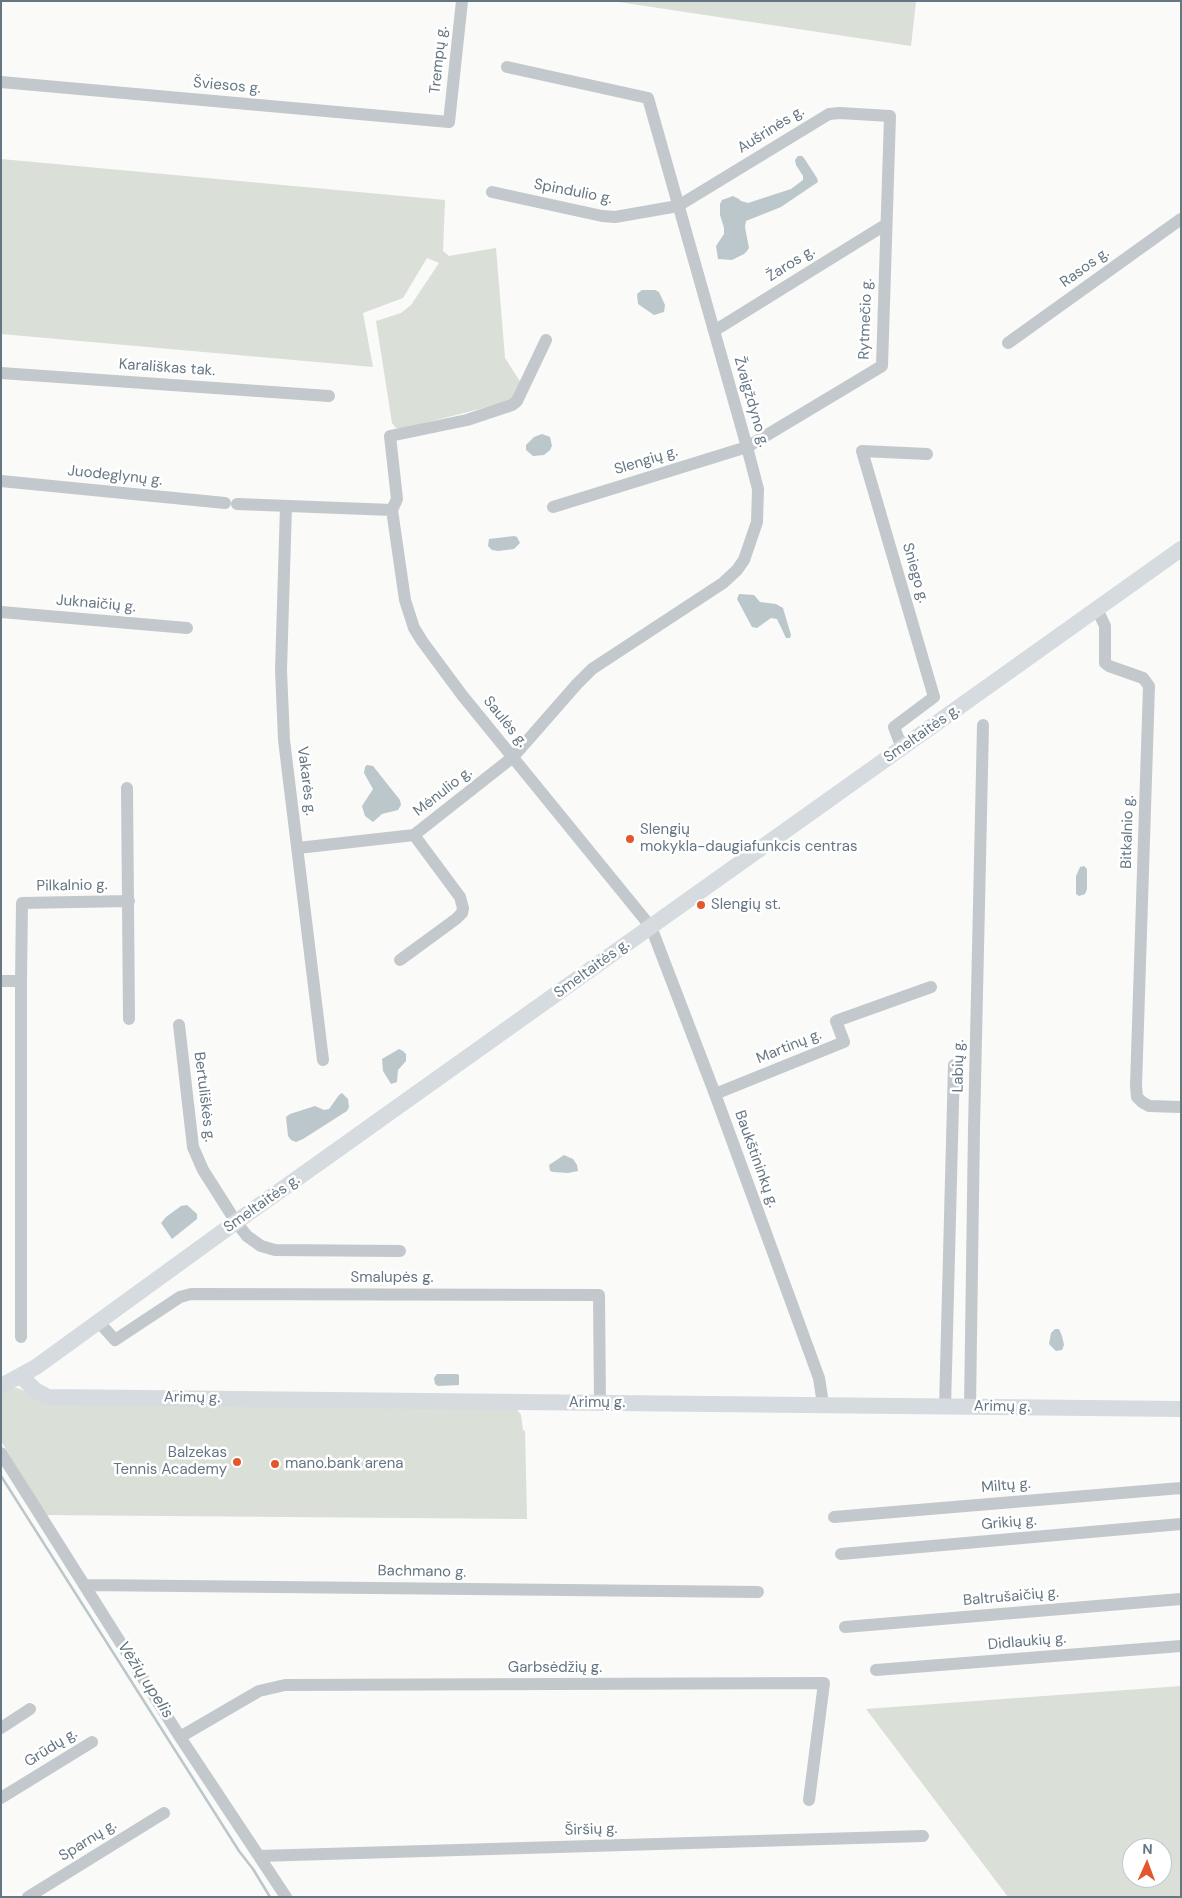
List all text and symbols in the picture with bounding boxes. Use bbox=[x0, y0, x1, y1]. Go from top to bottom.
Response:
street label: Trempų g. bbox=[426, 25, 452, 95]
street label: Šviesos g. bbox=[192, 74, 262, 98]
street label: Aušrinės g. bbox=[734, 102, 808, 158]
street label: Spindulio g. bbox=[532, 176, 614, 208]
street label: Žaros g. bbox=[764, 242, 818, 286]
street label: Rasos g. bbox=[1057, 244, 1113, 292]
street label: Rytmečio g. bbox=[856, 278, 876, 360]
street label: Žvaigždyno g. bbox=[730, 355, 772, 449]
street label: Karališkas tak. bbox=[118, 356, 216, 380]
street label: Slengių g. bbox=[612, 443, 680, 479]
street label: Juodeglynų g. bbox=[67, 462, 163, 490]
street label: Sniego g. bbox=[898, 541, 932, 605]
street label: Juknaičių g. bbox=[55, 592, 137, 616]
street label: Saulės g. bbox=[479, 693, 531, 751]
street label: Smeltaitės g. bbox=[881, 701, 963, 767]
street label: Vakarės g. bbox=[293, 745, 319, 817]
street label: Mėnulio g. bbox=[410, 764, 476, 820]
street label: Bitkalnio g. bbox=[1118, 795, 1138, 869]
place label: Slengių mokykla-daugiafunkcis centras bbox=[640, 821, 857, 856]
marker: Slengių mokykla-daugiafunkcis centras bbox=[624, 833, 636, 845]
street label: Pilkalnio g. bbox=[36, 876, 108, 896]
place label: Slengių st. bbox=[711, 896, 781, 914]
marker: Slengių st. bbox=[695, 899, 707, 911]
street label: Smeltaitės g. bbox=[551, 936, 633, 1002]
street label: Martinų g. bbox=[754, 1026, 824, 1068]
street label: Labių g. bbox=[950, 1039, 968, 1093]
street label: Bertuliškės g. bbox=[190, 1051, 218, 1143]
street label: Baukštininkų g. bbox=[730, 1108, 782, 1210]
street label: Smeltaitės g. bbox=[221, 1171, 303, 1237]
street label: Smalupės g. bbox=[351, 1269, 433, 1287]
street label: Arimų g. bbox=[164, 1389, 220, 1407]
street label: Arimų g. bbox=[569, 1394, 625, 1412]
street label: Arimų g. bbox=[974, 1398, 1030, 1416]
place label: Balzekas Tennis Academy bbox=[113, 1444, 227, 1479]
place label: mano.bank arena bbox=[285, 1455, 403, 1473]
marker: Balzekas Tennis Academy bbox=[231, 1456, 243, 1468]
marker: mano.bank arena bbox=[269, 1458, 281, 1470]
street label: Miltų g. bbox=[981, 1475, 1031, 1497]
street label: Grikių g. bbox=[981, 1512, 1037, 1534]
street label: Bachmano g. bbox=[377, 1562, 467, 1582]
street label: Baltrušaičių g. bbox=[962, 1584, 1060, 1610]
street label: Didlaukių g. bbox=[987, 1630, 1067, 1654]
water label: Vėžių upelis bbox=[113, 1638, 177, 1722]
street label: Garbsėdžių g. bbox=[508, 1659, 602, 1677]
street label: Grūdų g. bbox=[21, 1725, 81, 1771]
street label: Sparnų g. bbox=[56, 1816, 120, 1866]
street label: Širšių g. bbox=[564, 1820, 618, 1840]
north arrow bbox=[1122, 1838, 1172, 1888]
text: N bbox=[1142, 1840, 1153, 1858]

